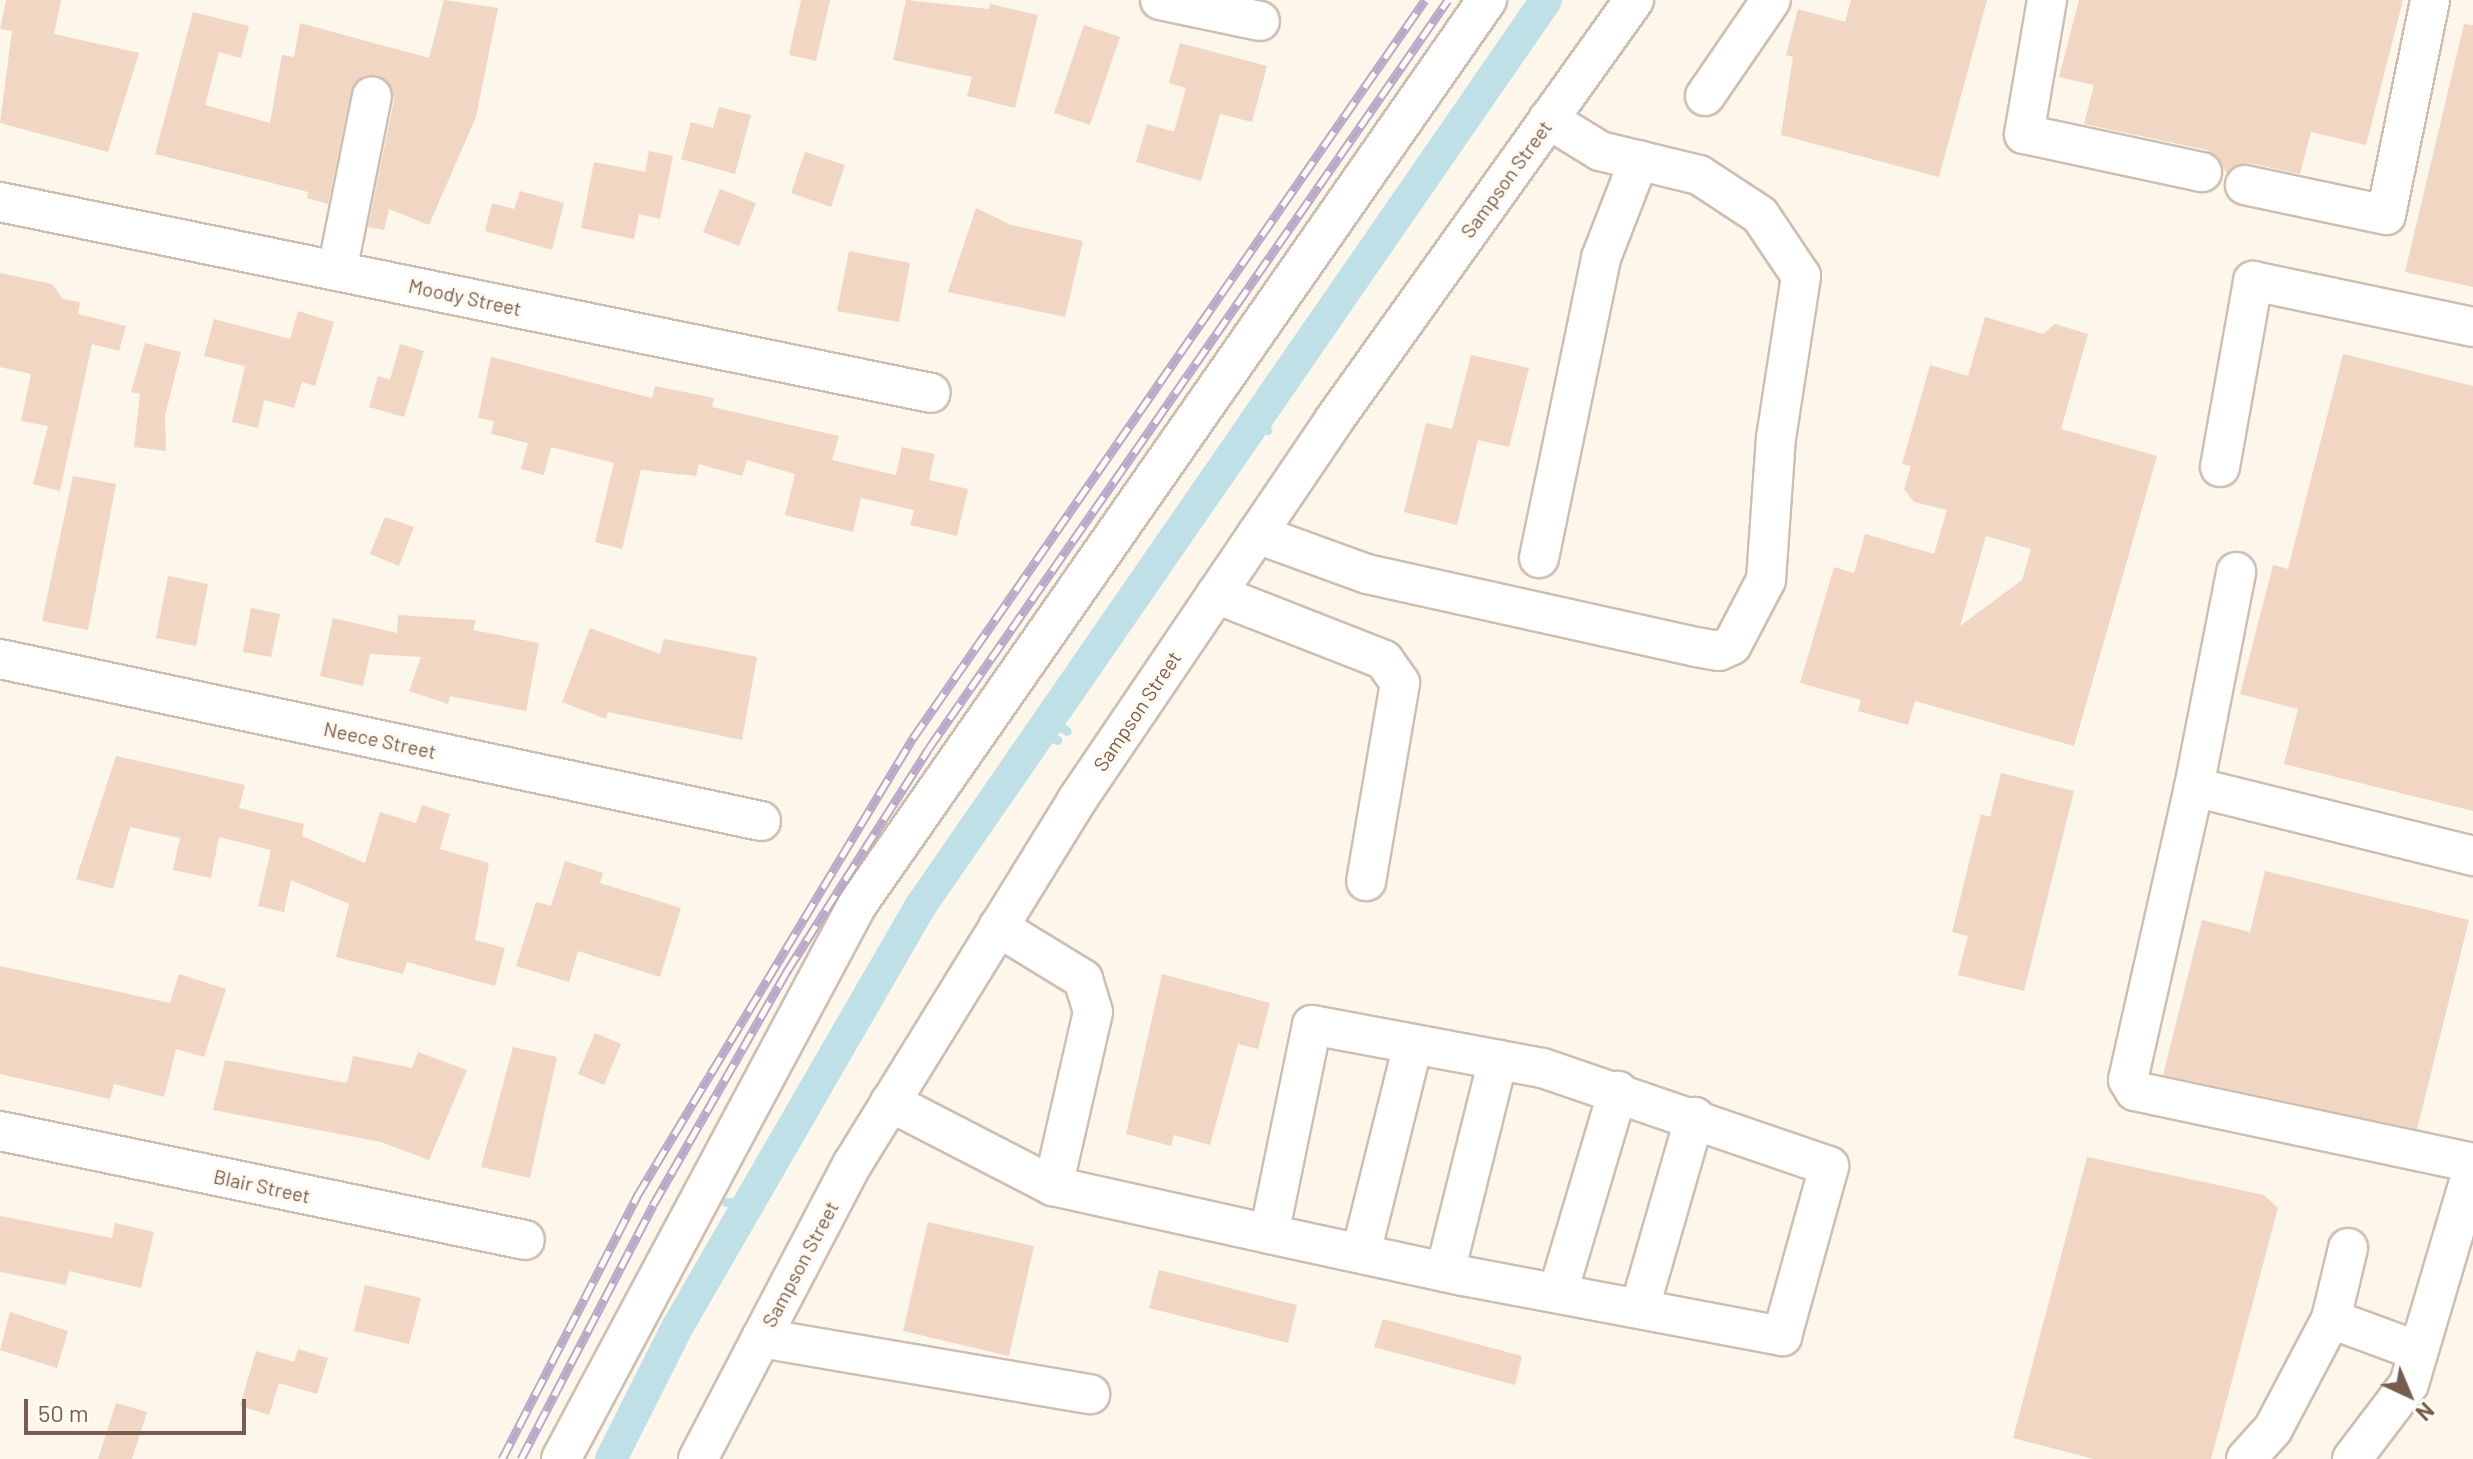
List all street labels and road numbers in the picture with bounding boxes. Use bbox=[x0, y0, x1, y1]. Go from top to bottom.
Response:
street label: Sampson Street bbox=[1455, 116, 1557, 242]
street label: Moody Street bbox=[406, 273, 524, 321]
street label: Sampson Street bbox=[1088, 647, 1186, 775]
street label: Neece Street bbox=[322, 716, 438, 764]
street label: Blair Street bbox=[211, 1164, 313, 1208]
street label: Sampson Street bbox=[757, 1197, 843, 1331]

